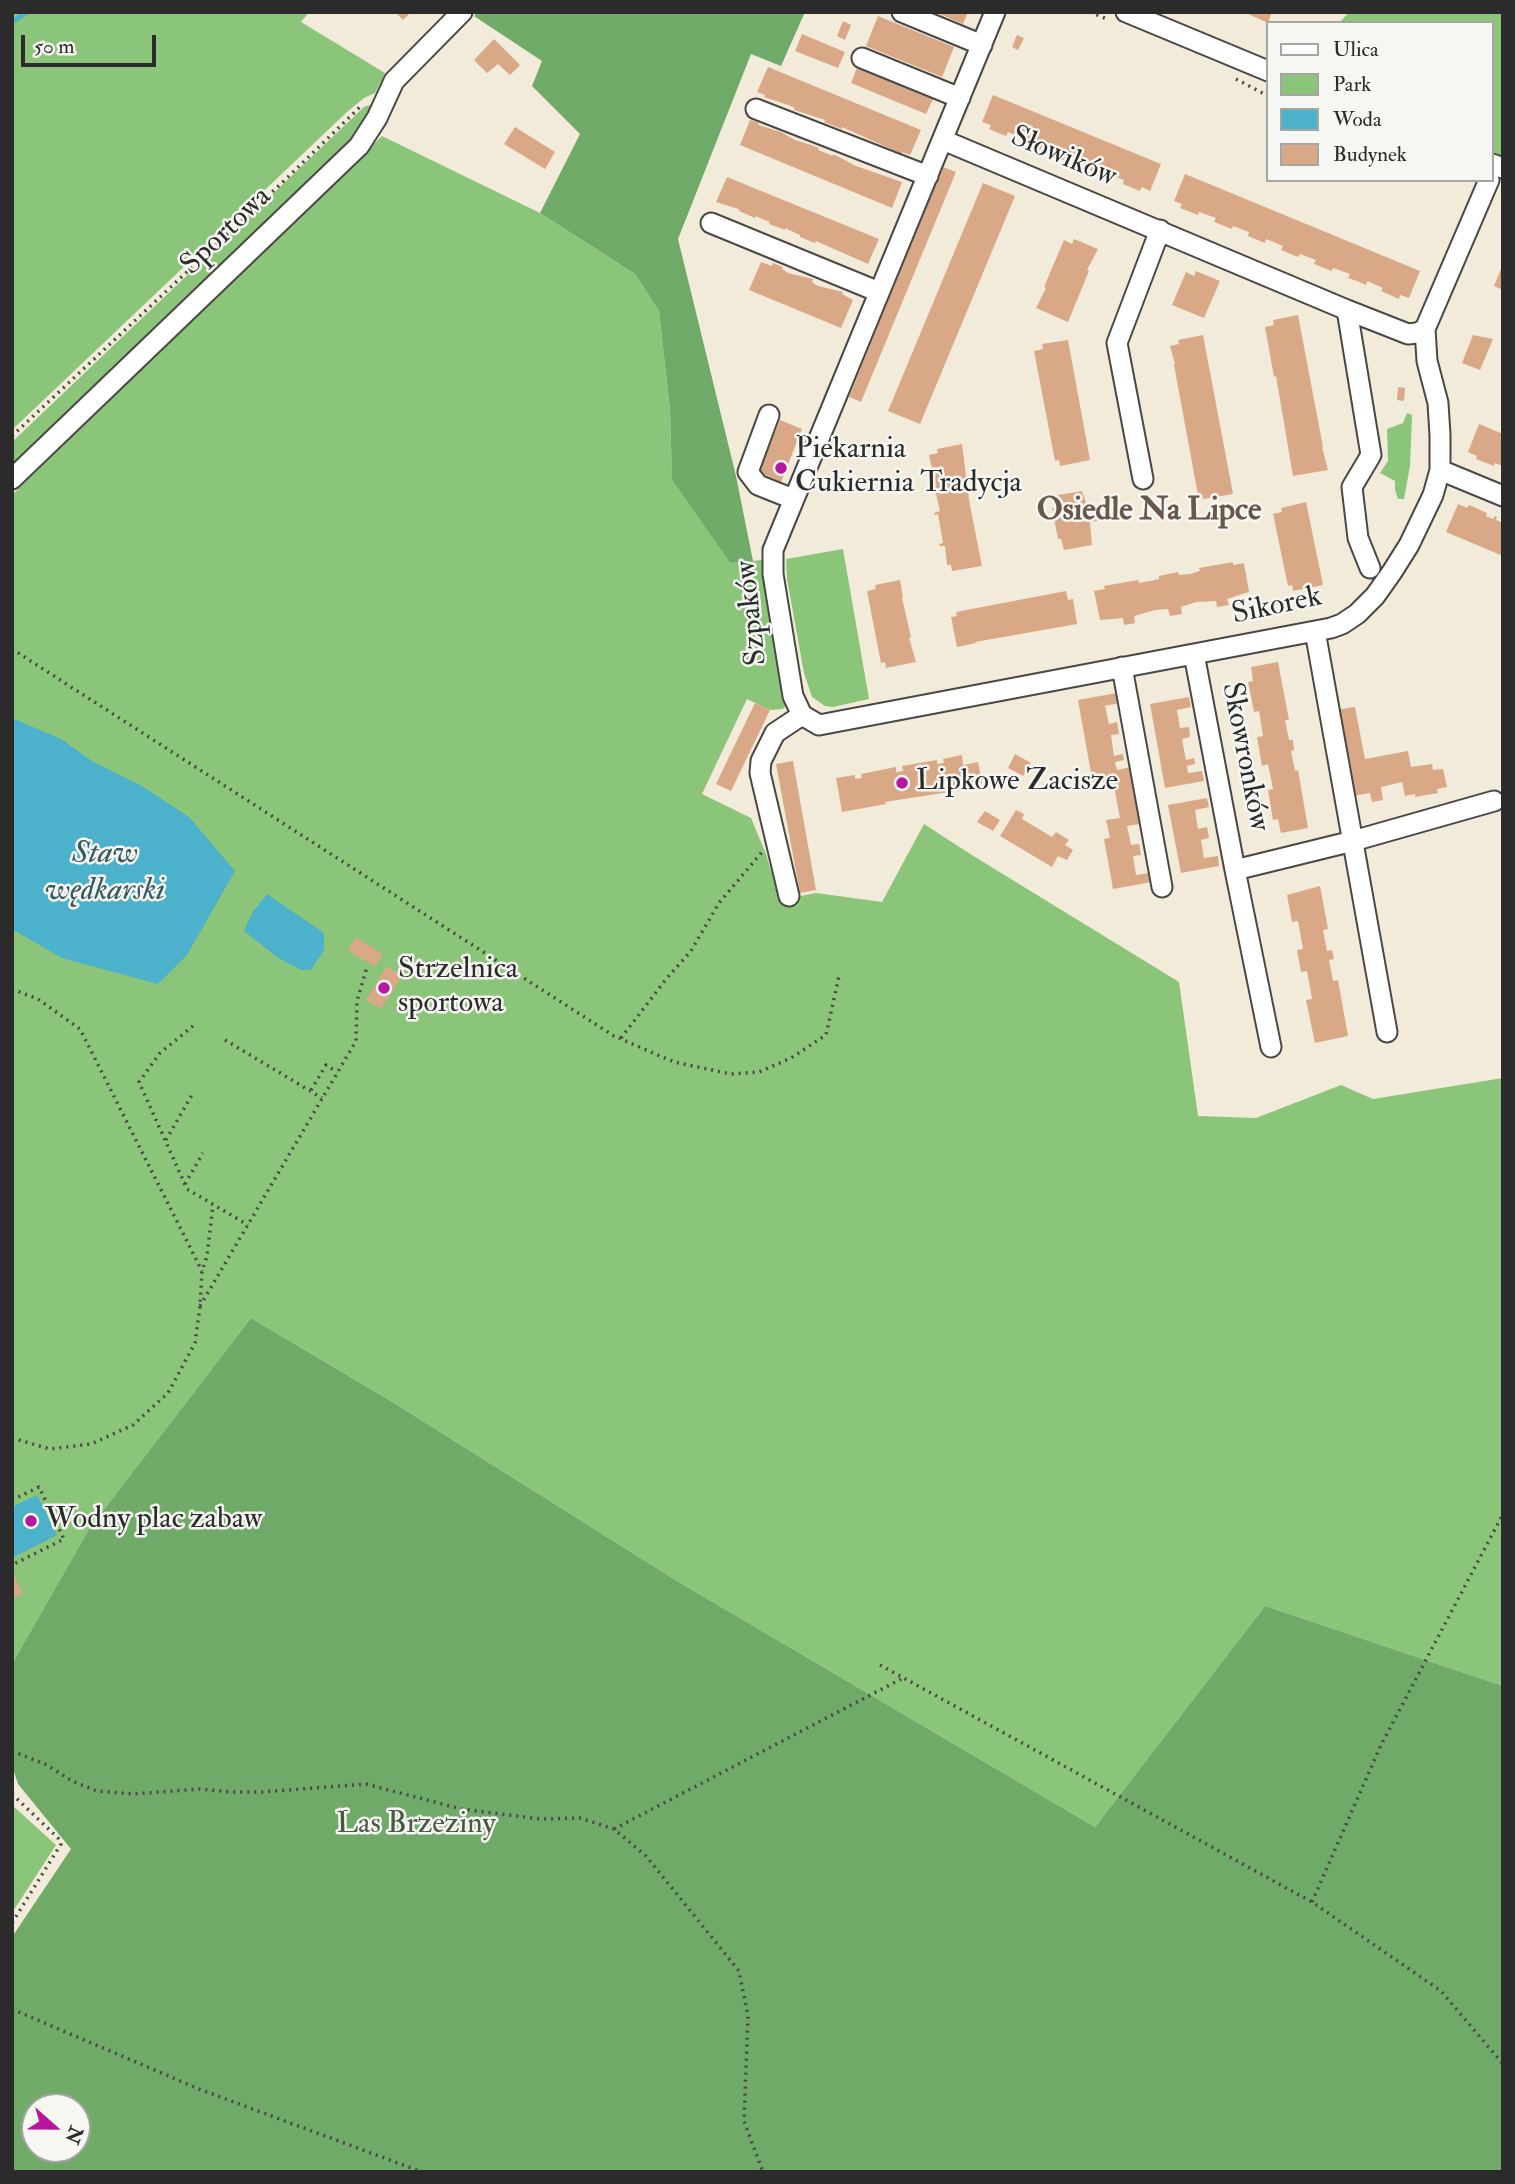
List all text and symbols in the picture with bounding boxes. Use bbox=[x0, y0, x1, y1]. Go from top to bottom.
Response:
scale bar bbox=[24, 21, 159, 65]
legend bbox=[1266, 21, 1494, 182]
text: 50 m bbox=[34, 33, 75, 60]
text: Ulica bbox=[1333, 36, 1379, 63]
text: Park bbox=[1333, 71, 1371, 98]
text: Woda bbox=[1333, 106, 1382, 133]
street label: Słowików bbox=[1005, 120, 1121, 196]
text: Budynek bbox=[1333, 141, 1407, 168]
street label: Sportowa bbox=[174, 180, 280, 284]
place label: Piekarnia Cukiernia Tradycja bbox=[795, 433, 1022, 504]
marker: Piekarnia Cukiernia Tradycja bbox=[773, 460, 789, 476]
district label: Osiedle Na Lipce bbox=[1037, 493, 1261, 531]
street label: Szpaków bbox=[730, 559, 776, 667]
street label: Sikorek bbox=[1229, 580, 1325, 634]
street label: Skowronków bbox=[1212, 680, 1276, 834]
place label: Lipkowe Zacisze bbox=[916, 765, 1118, 801]
marker: Lipkowe Zacisze bbox=[894, 775, 910, 791]
water label: Staw wędkarski bbox=[45, 836, 165, 911]
place label: Strzelnica sportowa bbox=[398, 953, 518, 1024]
marker: Strzelnica sportowa bbox=[376, 980, 392, 996]
place label: Wodny plac zabaw bbox=[45, 1503, 262, 1539]
marker: Wodny plac zabaw bbox=[23, 1513, 39, 1529]
park label: Las Brzeziny bbox=[336, 1808, 496, 1844]
north arrow bbox=[21, 2093, 91, 2163]
text: N bbox=[59, 2123, 88, 2147]

